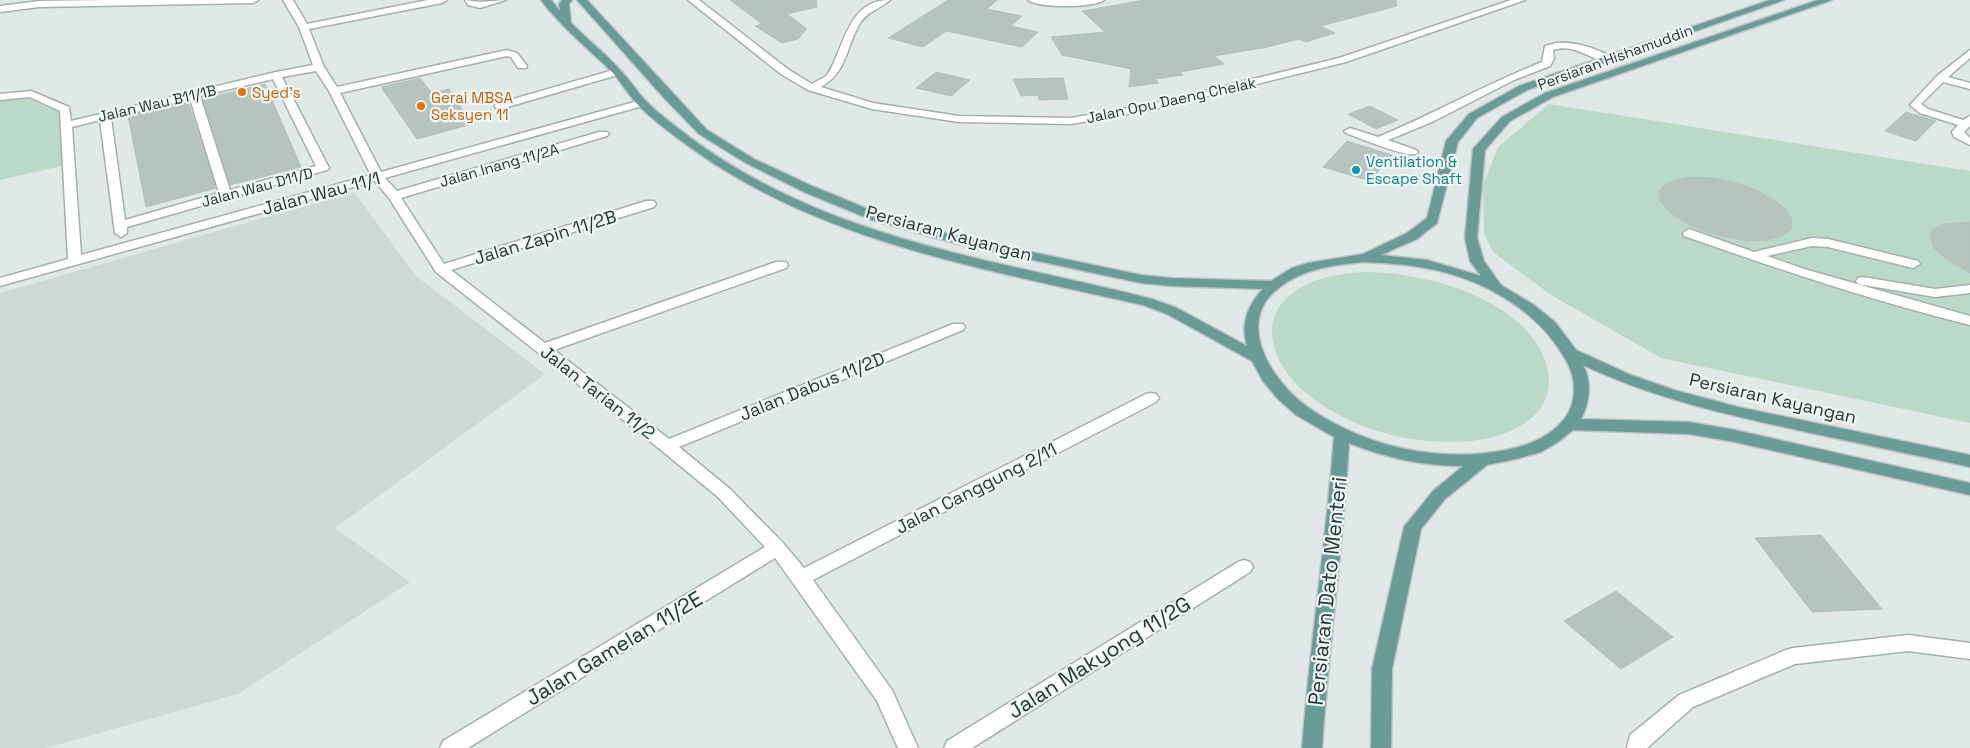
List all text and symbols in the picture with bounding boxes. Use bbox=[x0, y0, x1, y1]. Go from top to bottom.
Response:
street label: Persiaran Hishamuddin bbox=[1535, 20, 1695, 94]
street label: Jalan Opu Daeng Chelak bbox=[1084, 73, 1258, 127]
street label: Jalan Wau B11/1B bbox=[96, 80, 218, 126]
place label: Syed's bbox=[252, 83, 301, 102]
marker: Syed's bbox=[236, 86, 248, 98]
place label: Gerai MBSA Seksyen 11 bbox=[431, 88, 513, 124]
marker: Gerai MBSA Seksyen 11 bbox=[415, 100, 427, 112]
street label: Jalan Inang 11/2A bbox=[437, 139, 561, 191]
place label: Ventilation & Escape Shaft bbox=[1366, 152, 1462, 188]
street label: Jalan Wau D11/D bbox=[199, 163, 315, 211]
marker: Ventilation & Escape Shaft bbox=[1350, 164, 1362, 176]
street label: Jalan Wau 11/1 bbox=[259, 166, 383, 220]
street label: Persiaran Kayangan bbox=[863, 200, 1035, 266]
street label: Jalan Zapin 11/2B bbox=[471, 204, 619, 270]
street label: Jalan Tarian 11/2 bbox=[536, 340, 660, 444]
street label: Jalan Dabus 11/2D bbox=[736, 346, 888, 426]
street label: Persiaran Kayangan bbox=[1687, 368, 1859, 428]
street label: Jalan Canggung 2/11 bbox=[892, 437, 1060, 539]
street label: Persiaran Dato Menteri bbox=[1302, 475, 1352, 707]
street label: Jalan Gamelan 11/2E bbox=[521, 585, 707, 711]
street label: Jalan Makyong 11/2G bbox=[1003, 590, 1195, 724]

